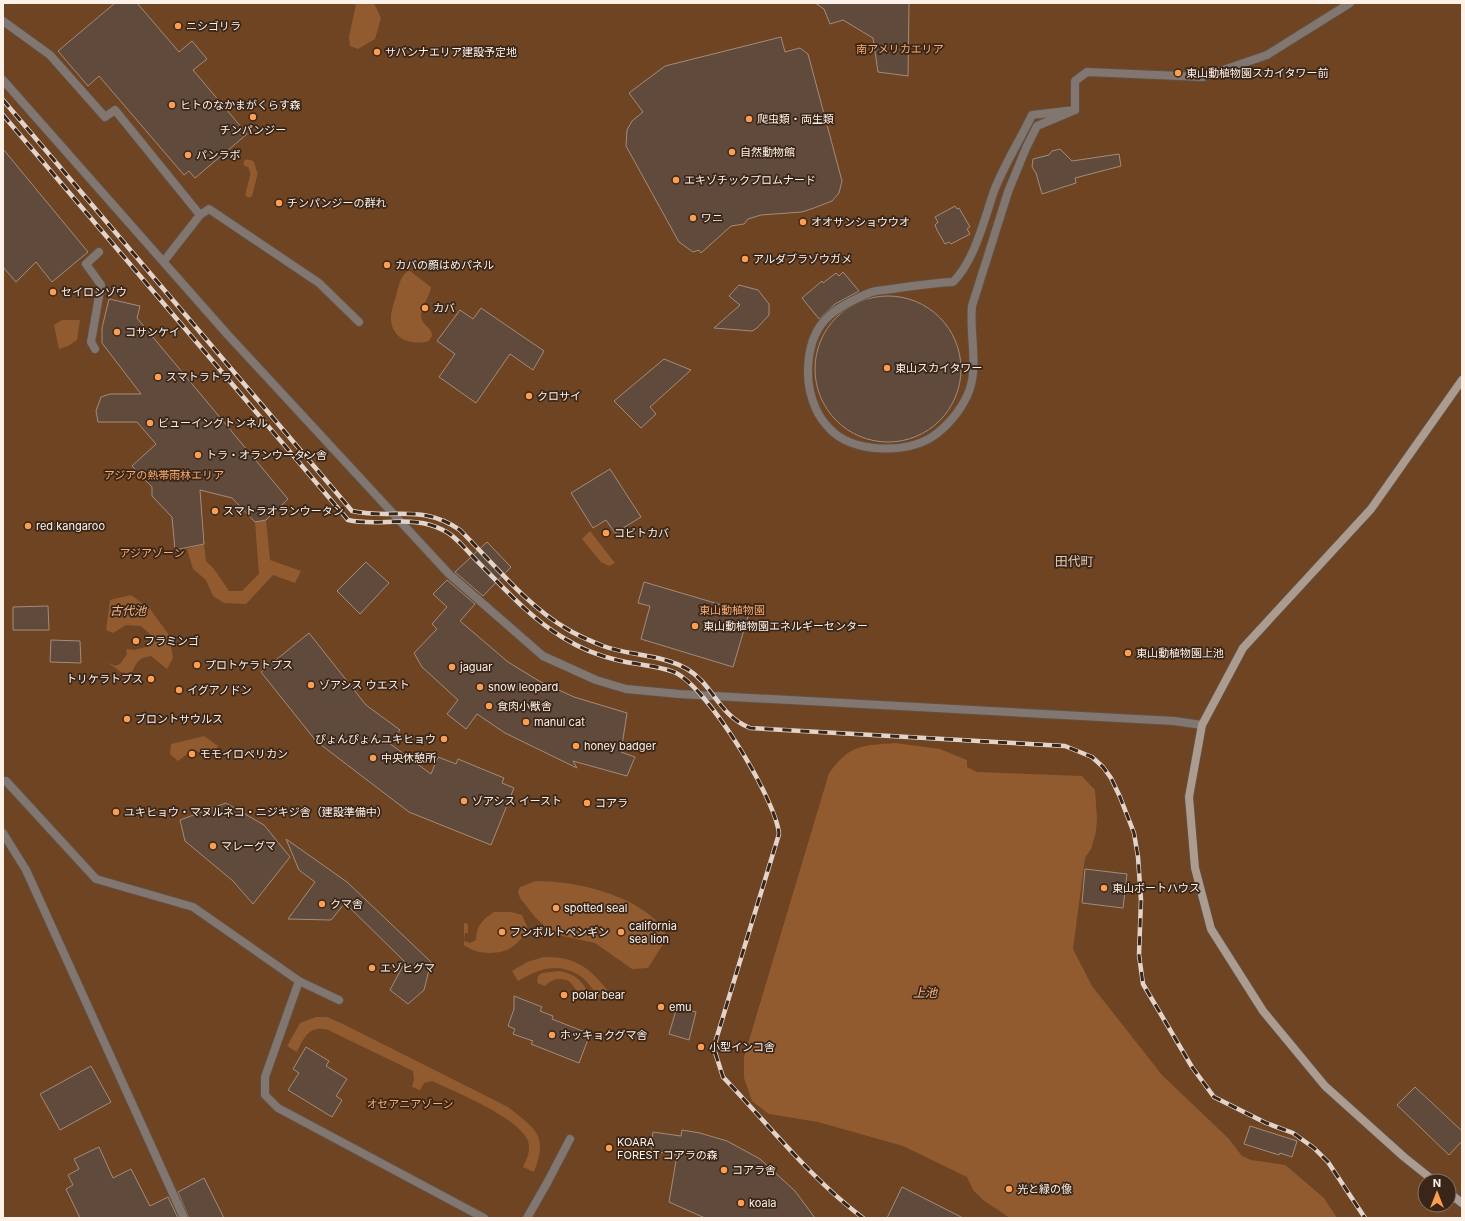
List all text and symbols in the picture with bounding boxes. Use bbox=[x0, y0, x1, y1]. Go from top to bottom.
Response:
place label: ニシゴリラ bbox=[186, 19, 241, 33]
marker: ニシゴリラ bbox=[173, 21, 183, 31]
park label: 南アメリカエリア bbox=[856, 42, 944, 56]
place label: サバンナエリア建設予定地 bbox=[385, 45, 517, 59]
marker: サバンナエリア建設予定地 bbox=[372, 47, 382, 57]
place label: 東山動植物園スカイタワー前 bbox=[1186, 66, 1329, 80]
marker: 東山動植物園スカイタワー前 bbox=[1173, 68, 1183, 78]
place label: ヒトのなかまがくらす森 bbox=[180, 98, 301, 112]
marker: ヒトのなかまがくらす森 bbox=[167, 100, 177, 110]
marker: チンパンジー bbox=[248, 112, 258, 122]
place label: 爬虫類・両生類 bbox=[757, 112, 834, 126]
marker: 爬虫類・両生類 bbox=[744, 114, 754, 124]
place label: チンパンジー bbox=[220, 123, 286, 137]
place label: 自然動物館 bbox=[740, 145, 795, 159]
marker: 自然動物館 bbox=[727, 147, 737, 157]
place label: パンラボ bbox=[196, 148, 241, 162]
marker: パンラボ bbox=[183, 150, 193, 160]
place label: エキゾチックプロムナード bbox=[684, 173, 816, 187]
marker: エキゾチックプロムナード bbox=[671, 175, 681, 185]
place label: チンパンジーの群れ bbox=[287, 196, 387, 210]
marker: チンパンジーの群れ bbox=[274, 198, 284, 208]
place label: ワニ bbox=[701, 211, 723, 225]
marker: ワニ bbox=[688, 213, 698, 223]
place label: オオサンショウウオ bbox=[811, 215, 910, 229]
marker: オオサンショウウオ bbox=[798, 217, 808, 227]
place label: アルダブラゾウガメ bbox=[753, 252, 852, 266]
marker: アルダブラゾウガメ bbox=[740, 254, 750, 264]
place label: カバの顔はめパネル bbox=[395, 258, 494, 272]
marker: カバの顔はめパネル bbox=[382, 260, 392, 270]
place label: セイロンゾウ bbox=[61, 285, 127, 299]
marker: セイロンゾウ bbox=[48, 287, 58, 297]
place label: カバ bbox=[433, 301, 455, 315]
marker: カバ bbox=[420, 303, 430, 313]
place label: コサンケイ bbox=[125, 325, 180, 339]
marker: コサンケイ bbox=[112, 327, 122, 337]
place label: 東山スカイタワー bbox=[895, 361, 983, 375]
marker: 東山スカイタワー bbox=[882, 363, 892, 373]
place label: スマトラトラ bbox=[166, 370, 232, 384]
marker: スマトラトラ bbox=[153, 372, 163, 382]
place label: クロサイ bbox=[537, 389, 581, 403]
marker: クロサイ bbox=[524, 391, 534, 401]
place label: ビューイングトンネル bbox=[158, 416, 268, 430]
marker: ビューイングトンネル bbox=[145, 418, 155, 428]
place label: トラ・オランウータン舎 bbox=[206, 448, 327, 462]
marker: トラ・オランウータン舎 bbox=[193, 450, 203, 460]
park label: アジアの熱帯雨林エリア bbox=[104, 468, 224, 482]
place label: スマトラオランウータン bbox=[223, 504, 344, 518]
marker: スマトラオランウータン bbox=[210, 506, 220, 516]
place label: red kangaroo bbox=[36, 519, 105, 533]
marker: red kangaroo bbox=[23, 521, 33, 531]
place label: コビトカバ bbox=[614, 526, 669, 540]
marker: コビトカバ bbox=[601, 528, 611, 538]
park label: アジアゾーン bbox=[119, 546, 185, 560]
district label: 田代町 bbox=[1054, 553, 1094, 569]
water label: 古代池 bbox=[110, 603, 147, 618]
park label: 東山動植物園 bbox=[699, 603, 765, 617]
place label: 東山動植物園エネルギーセンター bbox=[703, 619, 868, 633]
marker: 東山動植物園エネルギーセンター bbox=[690, 621, 700, 631]
place label: フラミンゴ bbox=[144, 634, 199, 648]
marker: フラミンゴ bbox=[131, 636, 141, 646]
place label: 東山動植物園上池 bbox=[1136, 646, 1224, 660]
marker: 東山動植物園上池 bbox=[1123, 648, 1133, 658]
place label: プロトケラトプス bbox=[205, 658, 293, 672]
marker: プロトケラトプス bbox=[192, 660, 202, 670]
place label: jaguar bbox=[459, 660, 492, 674]
marker: jaguar bbox=[447, 662, 457, 672]
place label: トリケラトプス bbox=[66, 672, 143, 686]
marker: トリケラトプス bbox=[146, 674, 156, 684]
place label: ゾアシス ウエスト bbox=[319, 678, 410, 692]
marker: ゾアシス ウエスト bbox=[306, 680, 316, 690]
place label: snow leopard bbox=[488, 680, 558, 694]
marker: snow leopard bbox=[475, 682, 485, 692]
place label: イグアノドン bbox=[187, 683, 252, 697]
marker: イグアノドン bbox=[174, 685, 184, 695]
place label: 食肉小獣舎 bbox=[497, 699, 552, 713]
marker: 食肉小獣舎 bbox=[484, 701, 494, 711]
place label: ブロントサウルス bbox=[135, 712, 223, 726]
marker: ブロントサウルス bbox=[122, 714, 132, 724]
place label: manul cat bbox=[534, 715, 585, 729]
marker: manul cat bbox=[521, 717, 531, 727]
place label: ぴょんぴょんユキヒョウ bbox=[315, 732, 436, 746]
marker: ぴょんぴょんユキヒョウ bbox=[439, 734, 449, 744]
place label: honey badger bbox=[584, 739, 656, 753]
marker: honey badger bbox=[571, 741, 581, 751]
place label: モモイロペリカン bbox=[200, 747, 288, 761]
marker: モモイロペリカン bbox=[187, 749, 197, 759]
place label: 中央休憩所 bbox=[381, 751, 437, 765]
marker: 中央休憩所 bbox=[368, 753, 378, 763]
place label: ゾアシス イースト bbox=[472, 794, 562, 808]
marker: ゾアシス イースト bbox=[459, 796, 469, 806]
place label: コアラ bbox=[595, 796, 628, 810]
marker: コアラ bbox=[582, 798, 592, 808]
place label: ユキヒョウ・マヌルネコ・ニジキジ舎（建設準備中） bbox=[124, 805, 388, 819]
marker: ユキヒョウ・マヌルネコ・ニジキジ舎（建設準備中） bbox=[111, 807, 121, 817]
place label: マレーグマ bbox=[221, 839, 276, 853]
marker: マレーグマ bbox=[208, 841, 218, 851]
place label: 東山ボートハウス bbox=[1112, 881, 1200, 895]
marker: 東山ボートハウス bbox=[1099, 883, 1109, 893]
place label: クマ舎 bbox=[330, 897, 363, 911]
marker: クマ舎 bbox=[317, 899, 327, 909]
place label: spotted seal bbox=[564, 901, 627, 915]
marker: spotted seal bbox=[551, 903, 561, 913]
place label: california sea lion bbox=[629, 919, 677, 946]
place label: フンボルトペンギン bbox=[510, 925, 609, 939]
marker: フンボルトペンギン bbox=[497, 927, 507, 937]
marker: california sea lion bbox=[616, 927, 626, 937]
place label: エゾヒグマ bbox=[380, 961, 435, 975]
marker: エゾヒグマ bbox=[367, 963, 377, 973]
water label: 上池 bbox=[913, 985, 938, 1000]
place label: polar bear bbox=[572, 988, 625, 1002]
marker: polar bear bbox=[559, 990, 569, 1000]
place label: emu bbox=[669, 1000, 692, 1014]
marker: emu bbox=[656, 1002, 666, 1012]
place label: ホッキョクグマ舎 bbox=[560, 1028, 648, 1042]
marker: ホッキョクグマ舎 bbox=[547, 1030, 557, 1040]
place label: 小型インコ舎 bbox=[709, 1040, 775, 1054]
marker: 小型インコ舎 bbox=[696, 1042, 706, 1052]
park label: オセアニアゾーン bbox=[366, 1097, 454, 1111]
place label: KOARA FOREST コアラの森 bbox=[617, 1135, 718, 1162]
marker: KOARA FOREST コアラの森 bbox=[604, 1143, 614, 1153]
place label: コアラ舎 bbox=[732, 1163, 776, 1177]
marker: コアラ舎 bbox=[719, 1165, 729, 1175]
north arrow bbox=[1417, 1173, 1457, 1213]
text: N bbox=[1433, 1176, 1441, 1190]
place label: 光と緑の像 bbox=[1017, 1182, 1072, 1196]
marker: 光と緑の像 bbox=[1004, 1184, 1014, 1194]
place label: koala bbox=[749, 1196, 777, 1210]
marker: koala bbox=[736, 1198, 746, 1208]

